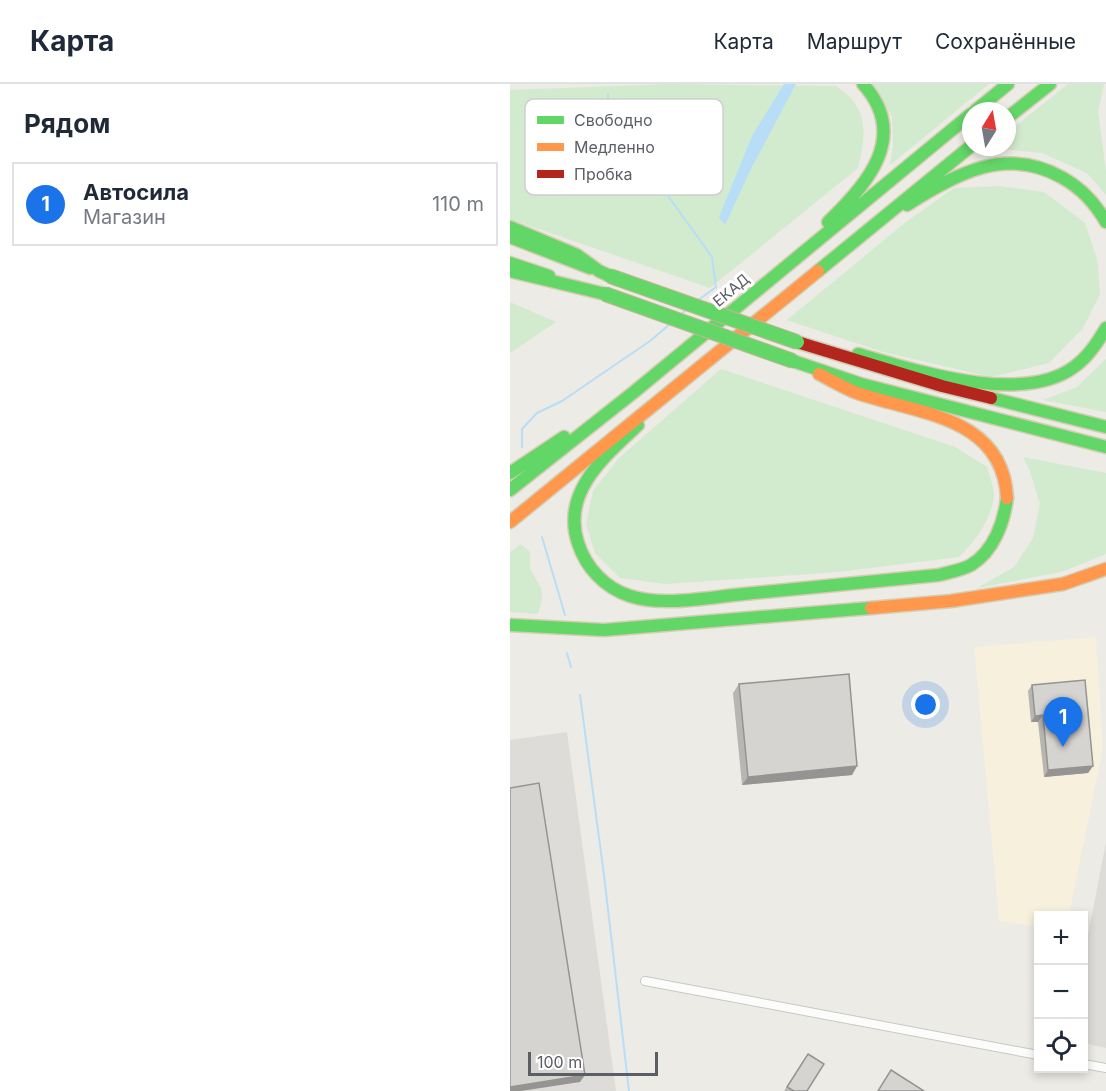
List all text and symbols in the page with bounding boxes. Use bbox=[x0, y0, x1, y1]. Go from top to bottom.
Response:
text: Карта bbox=[30, 24, 114, 58]
text: Карта bbox=[713, 29, 774, 54]
text: Маршрут bbox=[807, 29, 902, 54]
text: Сохранённые bbox=[935, 29, 1076, 54]
legend bbox=[525, 99, 723, 195]
north arrow bbox=[962, 102, 1016, 156]
text: Рядом bbox=[24, 108, 110, 139]
text: Свободно bbox=[574, 110, 653, 130]
text: Медленно bbox=[574, 137, 655, 157]
text: Пробка bbox=[574, 164, 632, 184]
text: Автосила bbox=[83, 179, 189, 205]
text: 1 bbox=[41, 192, 50, 216]
text: 110 m bbox=[432, 192, 484, 216]
text: Магазин bbox=[83, 205, 166, 229]
street label: ЕКАД bbox=[709, 269, 753, 311]
your location bbox=[911, 690, 940, 719]
pin: 1 bbox=[1044, 698, 1082, 747]
map controls bbox=[1034, 911, 1088, 1073]
button: + bbox=[1034, 911, 1088, 965]
button: − bbox=[1034, 965, 1088, 1019]
button: locate bbox=[1034, 1019, 1088, 1073]
scale bar bbox=[528, 1049, 658, 1076]
text: 100 m bbox=[537, 1052, 582, 1072]

